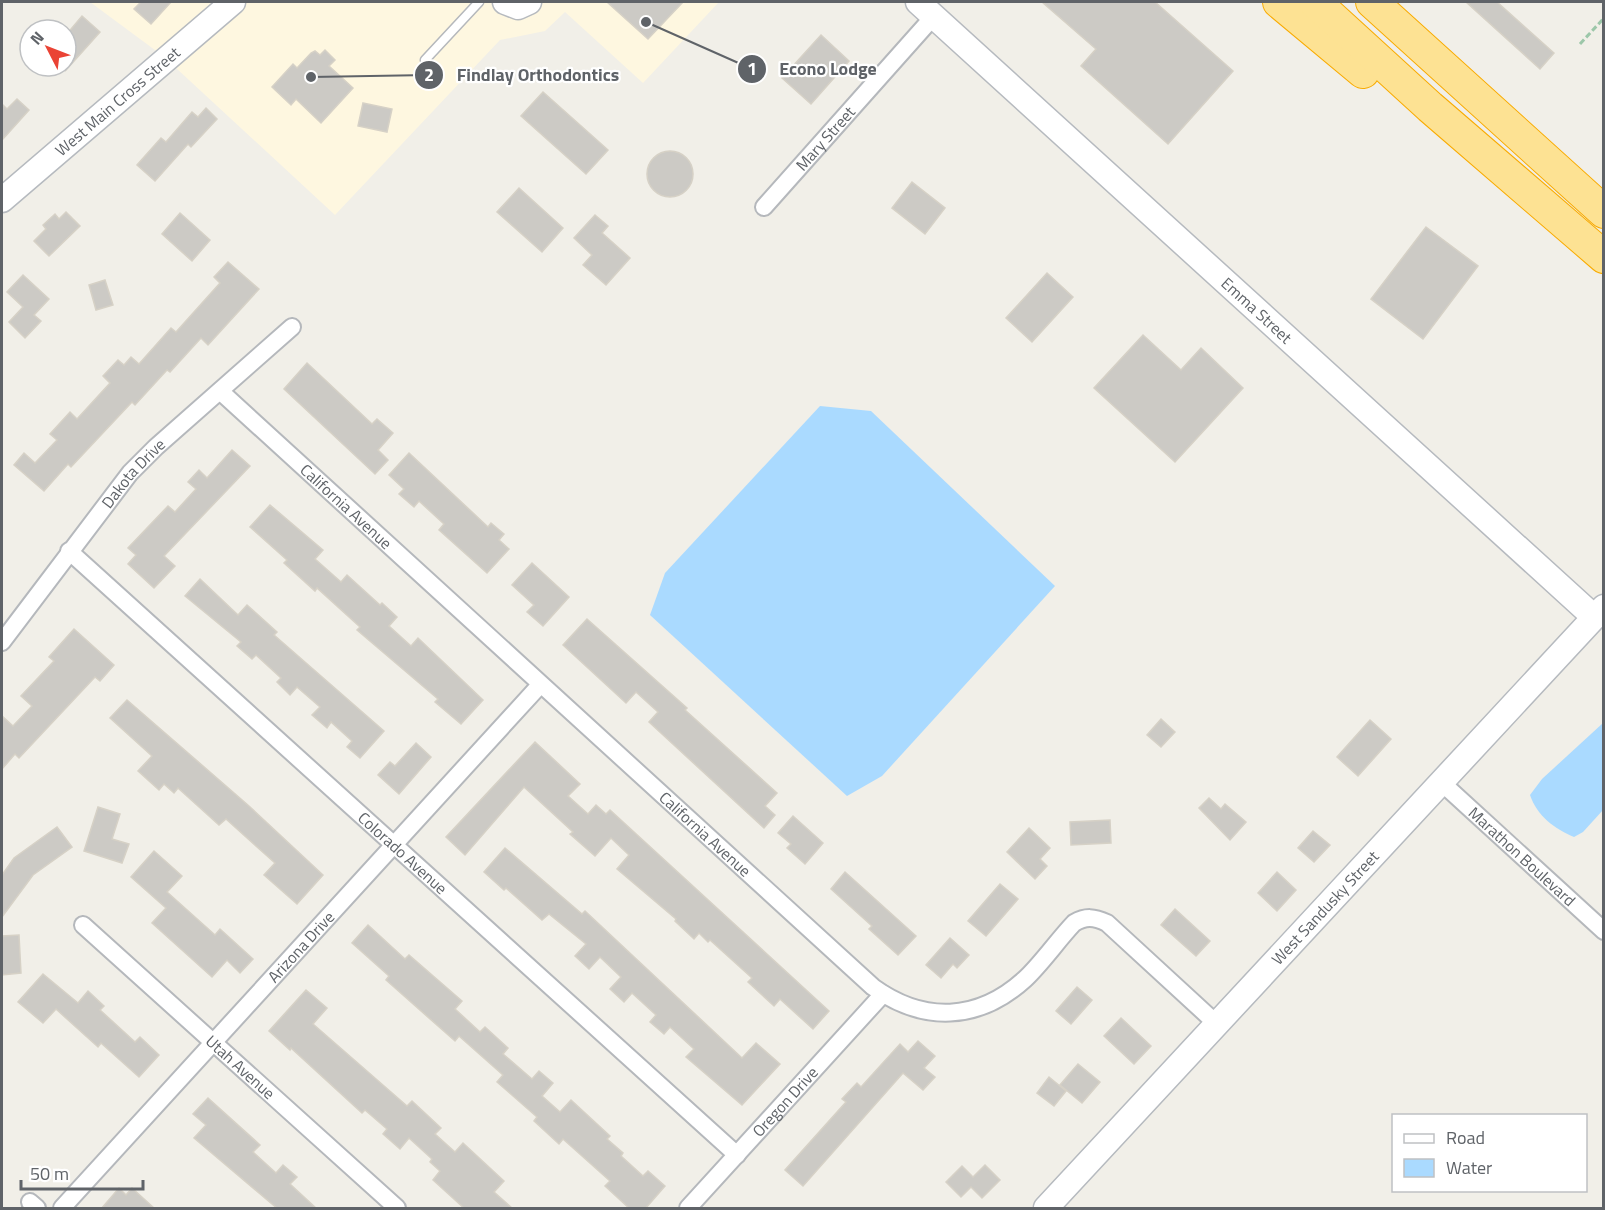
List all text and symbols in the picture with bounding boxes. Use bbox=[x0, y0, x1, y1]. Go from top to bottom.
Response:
north arrow bbox=[18, 18, 78, 78]
text: N bbox=[24, 26, 49, 50]
street label: West Main Cross Street bbox=[50, 40, 185, 162]
callout: Econo Lodge bbox=[737, 51, 889, 87]
text: 1 bbox=[747, 55, 757, 82]
text: Econo Lodge bbox=[779, 55, 877, 82]
callout: Findlay Orthodontics bbox=[414, 57, 631, 93]
text: 2 bbox=[424, 61, 434, 88]
text: Findlay Orthodontics bbox=[457, 61, 619, 88]
street label: Mary Street bbox=[790, 100, 861, 176]
street label: Emma Street bbox=[1216, 272, 1298, 349]
street label: Dakota Drive bbox=[96, 432, 170, 513]
street label: California Avenue bbox=[295, 458, 398, 555]
street label: California Avenue bbox=[654, 786, 757, 882]
street label: Marathon Boulevard bbox=[1463, 801, 1581, 912]
street label: Colorado Avenue bbox=[353, 806, 453, 900]
street label: West Sandusky Street bbox=[1266, 845, 1385, 970]
street label: Arizona Drive bbox=[262, 906, 340, 988]
street label: Utah Avenue bbox=[200, 1029, 281, 1105]
street label: Oregon Drive bbox=[747, 1061, 823, 1142]
legend bbox=[1392, 1114, 1587, 1192]
text: Road bbox=[1446, 1124, 1485, 1151]
scale bar bbox=[21, 1153, 142, 1191]
text: Water bbox=[1446, 1154, 1492, 1181]
text: 50 m bbox=[30, 1160, 69, 1187]

